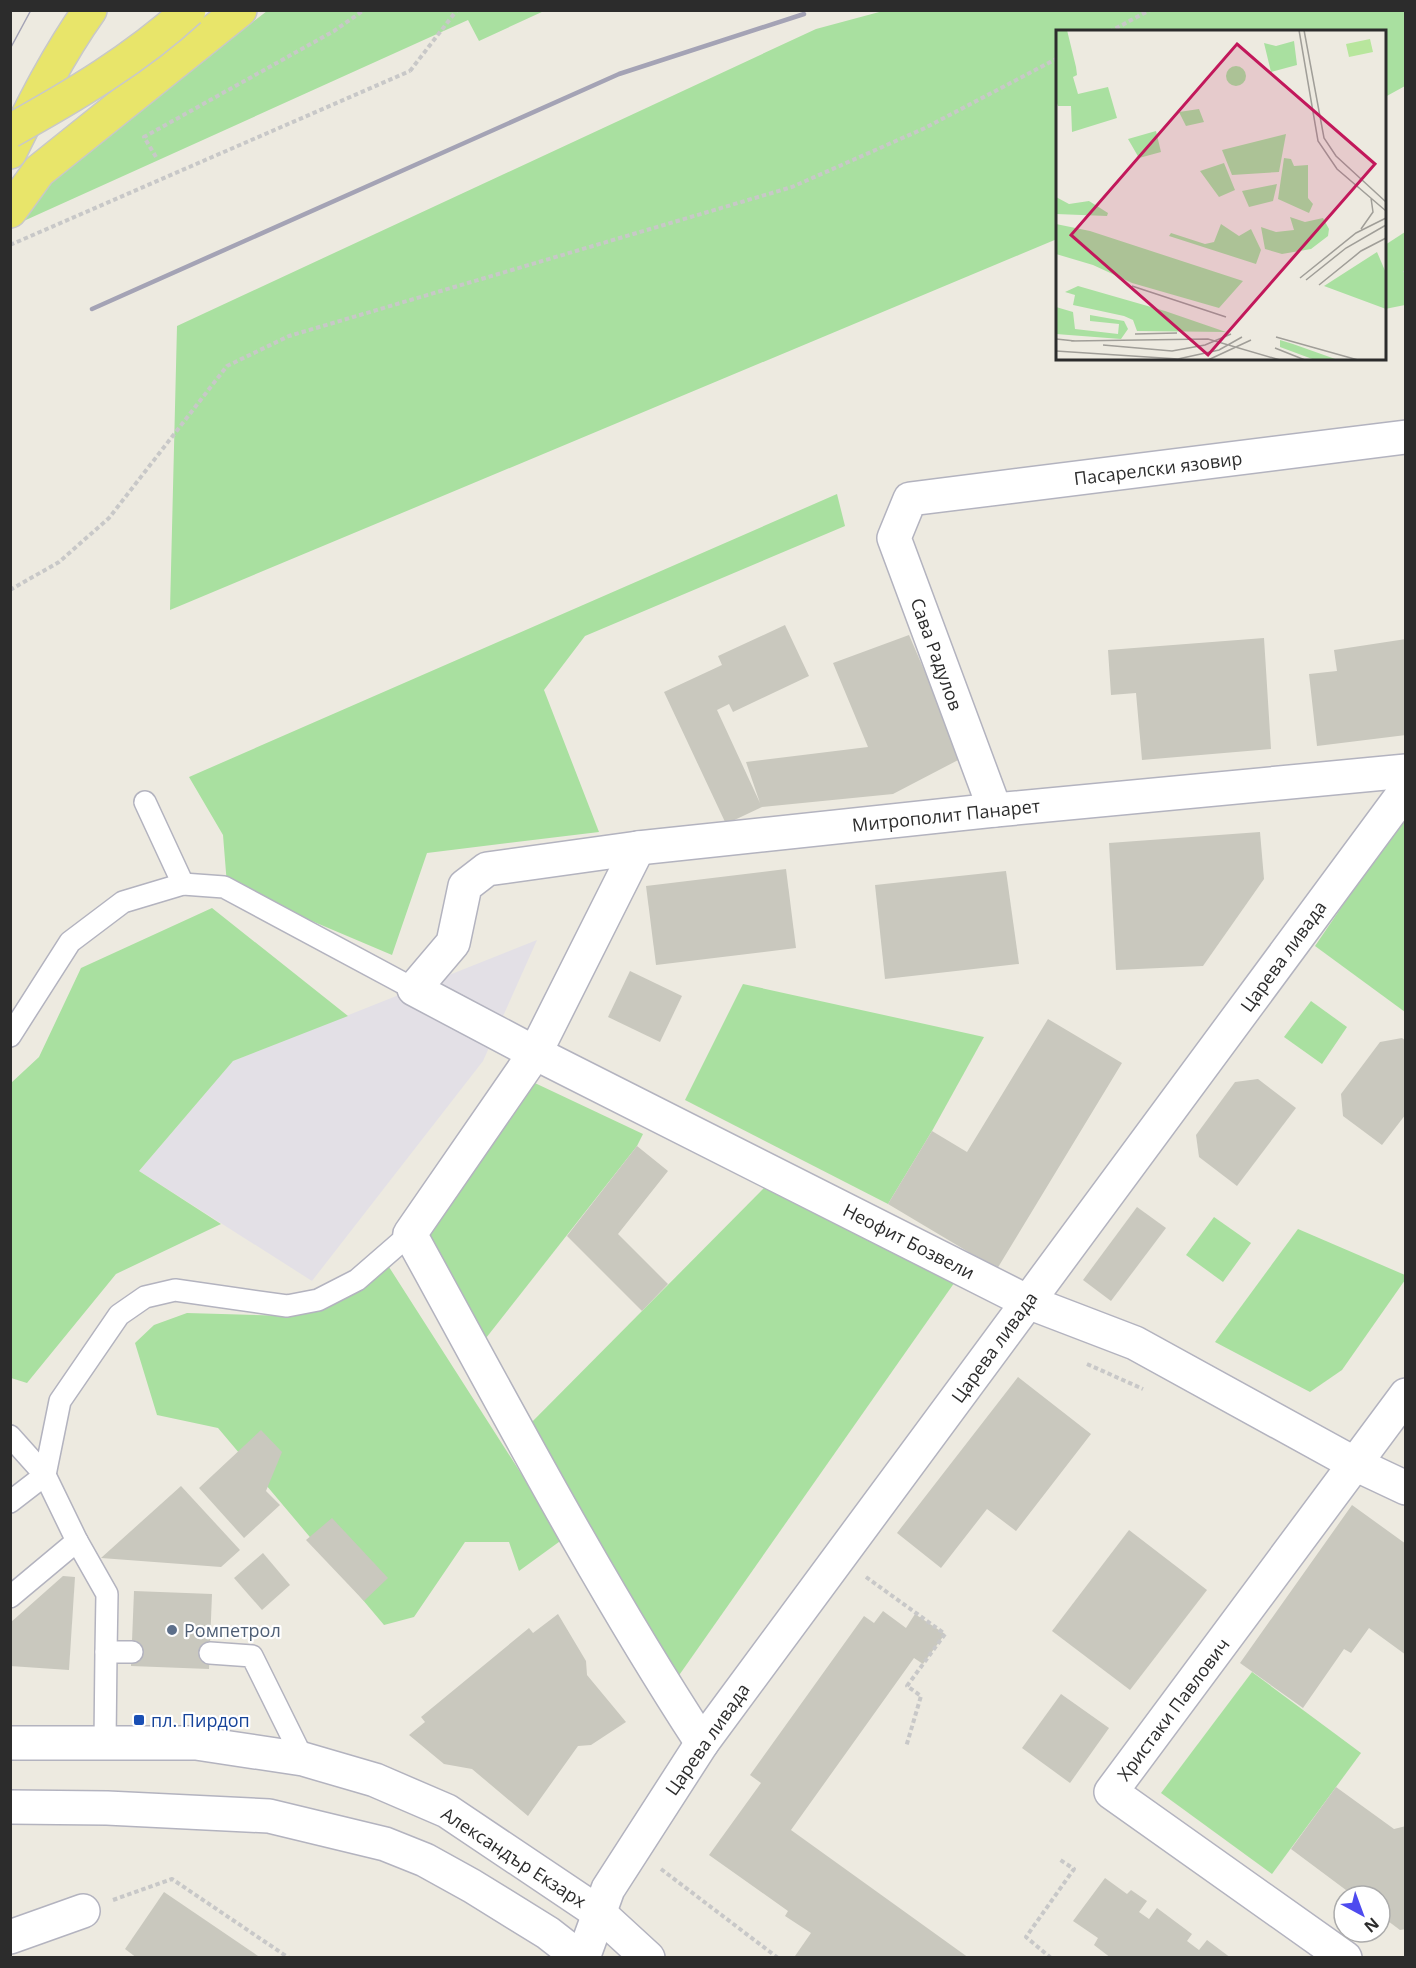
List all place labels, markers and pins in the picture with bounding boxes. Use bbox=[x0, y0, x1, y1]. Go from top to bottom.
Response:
place label: Ромпетрол bbox=[184, 1618, 281, 1642]
marker: Ромпетрол bbox=[165, 1623, 179, 1637]
place label: пл. Пирдоп bbox=[151, 1708, 250, 1732]
marker: пл. Пирдоп bbox=[132, 1713, 146, 1727]

